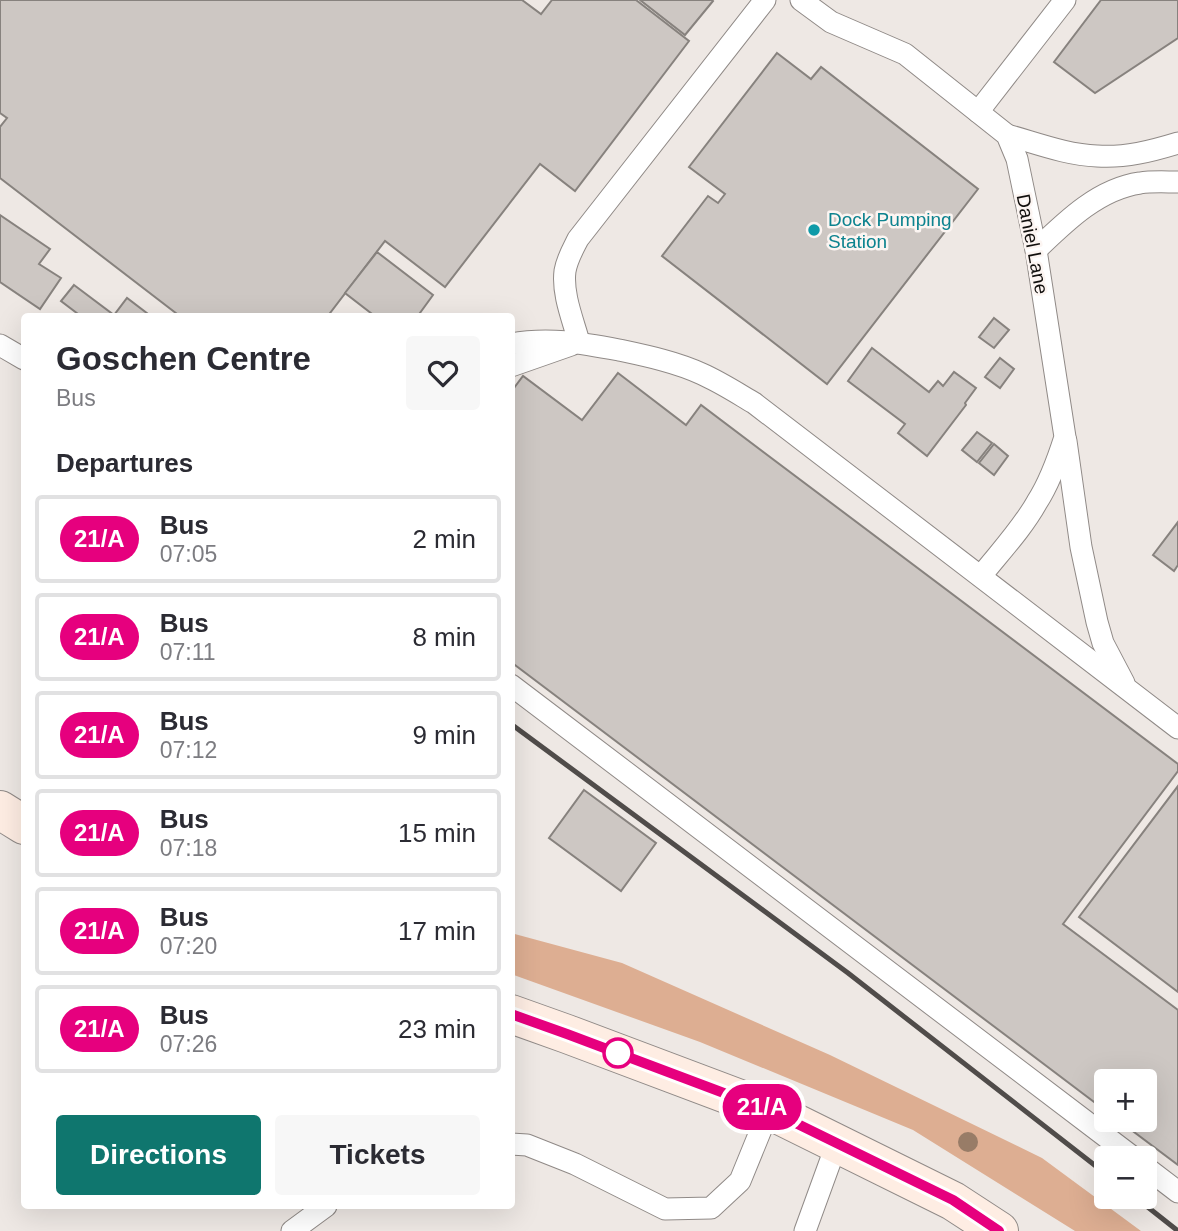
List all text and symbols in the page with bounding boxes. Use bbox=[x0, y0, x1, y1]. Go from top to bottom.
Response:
street label: Daniel Lane bbox=[1013, 192, 1052, 296]
place label: Dock Pumping Station bbox=[828, 209, 952, 252]
marker: Dock Pumping Station bbox=[806, 222, 822, 238]
button: heart bbox=[406, 336, 480, 410]
text: Goschen Centre bbox=[56, 340, 311, 377]
text: Bus bbox=[56, 385, 96, 411]
text: Departures bbox=[56, 448, 193, 478]
text: Bus bbox=[160, 510, 209, 540]
text: 2 min bbox=[412, 524, 476, 554]
text: 21/A bbox=[74, 525, 125, 552]
text: 07:05 bbox=[160, 541, 217, 567]
text: Bus bbox=[160, 608, 209, 638]
text: 8 min bbox=[412, 622, 476, 652]
text: 21/A bbox=[74, 623, 125, 650]
text: 07:11 bbox=[160, 639, 216, 665]
text: Bus bbox=[160, 706, 209, 736]
text: 9 min bbox=[412, 720, 476, 750]
text: 21/A bbox=[74, 721, 125, 748]
text: 07:12 bbox=[160, 737, 217, 763]
text: Bus bbox=[160, 804, 209, 834]
text: 15 min bbox=[398, 818, 476, 848]
text: 21/A bbox=[74, 819, 125, 846]
text: 07:18 bbox=[160, 835, 217, 861]
text: Bus bbox=[160, 902, 209, 932]
text: 17 min bbox=[398, 916, 476, 946]
text: 21/A bbox=[74, 917, 125, 944]
text: 07:20 bbox=[160, 933, 217, 959]
text: Bus bbox=[160, 1000, 209, 1030]
text: 23 min bbox=[398, 1014, 476, 1044]
text: 21/A bbox=[74, 1015, 125, 1042]
text: 07:26 bbox=[160, 1031, 217, 1057]
unlabelled marker bbox=[603, 1038, 633, 1068]
map controls bbox=[1094, 1069, 1157, 1209]
button: + bbox=[1094, 1069, 1157, 1132]
line badge: 21/A bbox=[713, 1084, 811, 1130]
text: 21/A bbox=[737, 1093, 787, 1120]
button: Directions bbox=[56, 1115, 261, 1195]
button: Tickets bbox=[275, 1115, 480, 1195]
button: − bbox=[1094, 1146, 1157, 1209]

